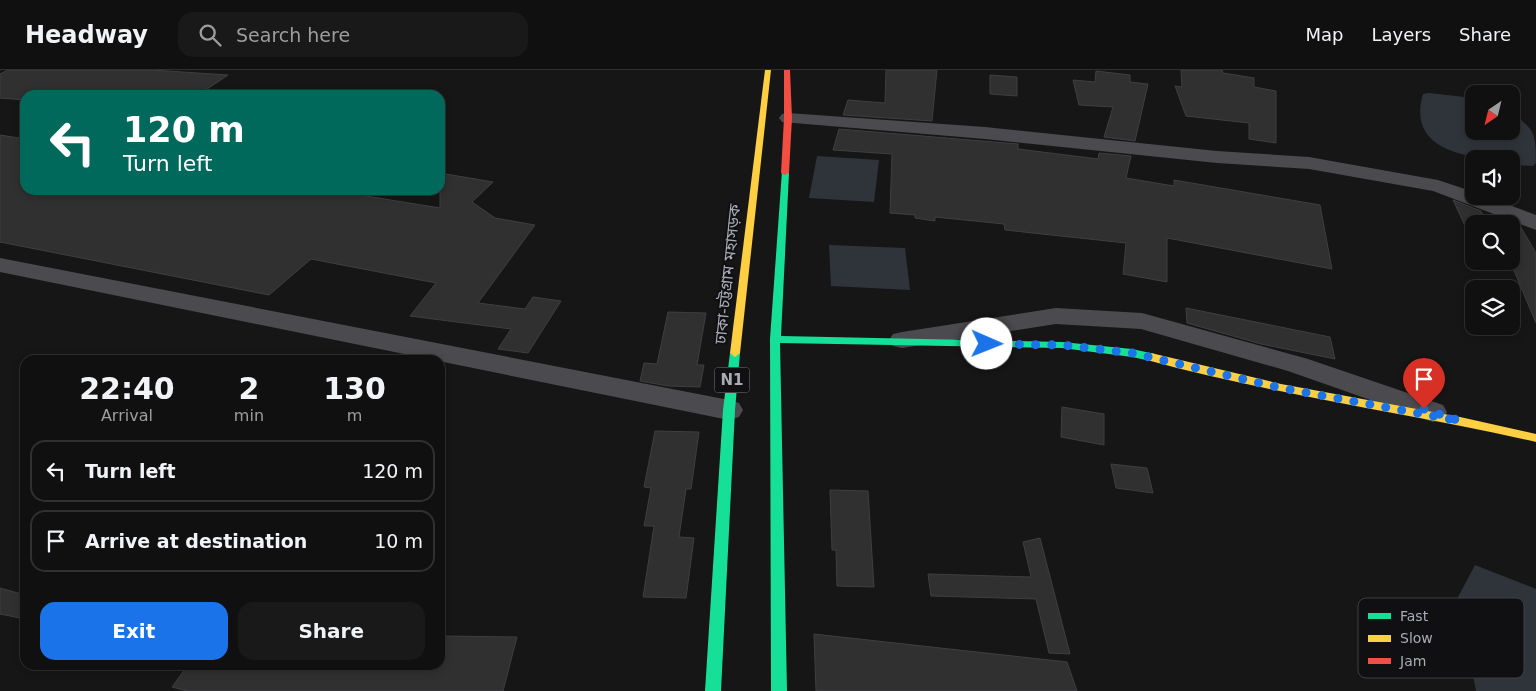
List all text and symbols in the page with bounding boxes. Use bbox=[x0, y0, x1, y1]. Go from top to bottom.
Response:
search box bbox=[178, 12, 528, 57]
text: Headway bbox=[25, 21, 148, 49]
icon: search bbox=[196, 21, 224, 49]
text: Search here bbox=[236, 24, 350, 46]
text: Map bbox=[1305, 24, 1343, 45]
text: Layers bbox=[1371, 24, 1431, 45]
text: Share bbox=[1459, 24, 1511, 45]
north arrow bbox=[1465, 85, 1520, 140]
map controls bbox=[1465, 85, 1520, 335]
icon: left bbox=[40, 110, 105, 175]
text: 120 m bbox=[123, 110, 245, 150]
button: sound bbox=[1465, 150, 1520, 205]
text: Turn left bbox=[123, 151, 212, 176]
street label: ঢাকা-চট্টগ্রাম মহাসড়ক bbox=[711, 202, 744, 346]
button: search bbox=[1465, 215, 1520, 270]
button: layers bbox=[1465, 280, 1520, 335]
position arrow bbox=[960, 317, 1012, 369]
pin bbox=[1403, 358, 1445, 409]
icon: arrive bbox=[1410, 365, 1438, 393]
road number: N1 bbox=[714, 368, 750, 392]
text: 22:40 bbox=[79, 371, 175, 406]
text: 2 bbox=[238, 371, 259, 406]
text: 130 bbox=[323, 371, 386, 406]
text: Arrival bbox=[101, 406, 153, 425]
text: min bbox=[234, 406, 264, 425]
text: m bbox=[347, 406, 362, 425]
icon: left bbox=[42, 457, 70, 485]
text: Turn left bbox=[85, 460, 176, 482]
text: 120 m bbox=[362, 460, 423, 482]
icon: arrive bbox=[42, 527, 70, 555]
text: Arrive at destination bbox=[85, 530, 307, 552]
text: 10 m bbox=[374, 530, 423, 552]
legend bbox=[1358, 598, 1524, 678]
button: Exit bbox=[40, 602, 228, 660]
button: Share bbox=[238, 602, 425, 660]
text: Fast bbox=[1400, 608, 1429, 624]
text: Slow bbox=[1400, 630, 1433, 646]
text: Jam bbox=[1399, 653, 1426, 669]

